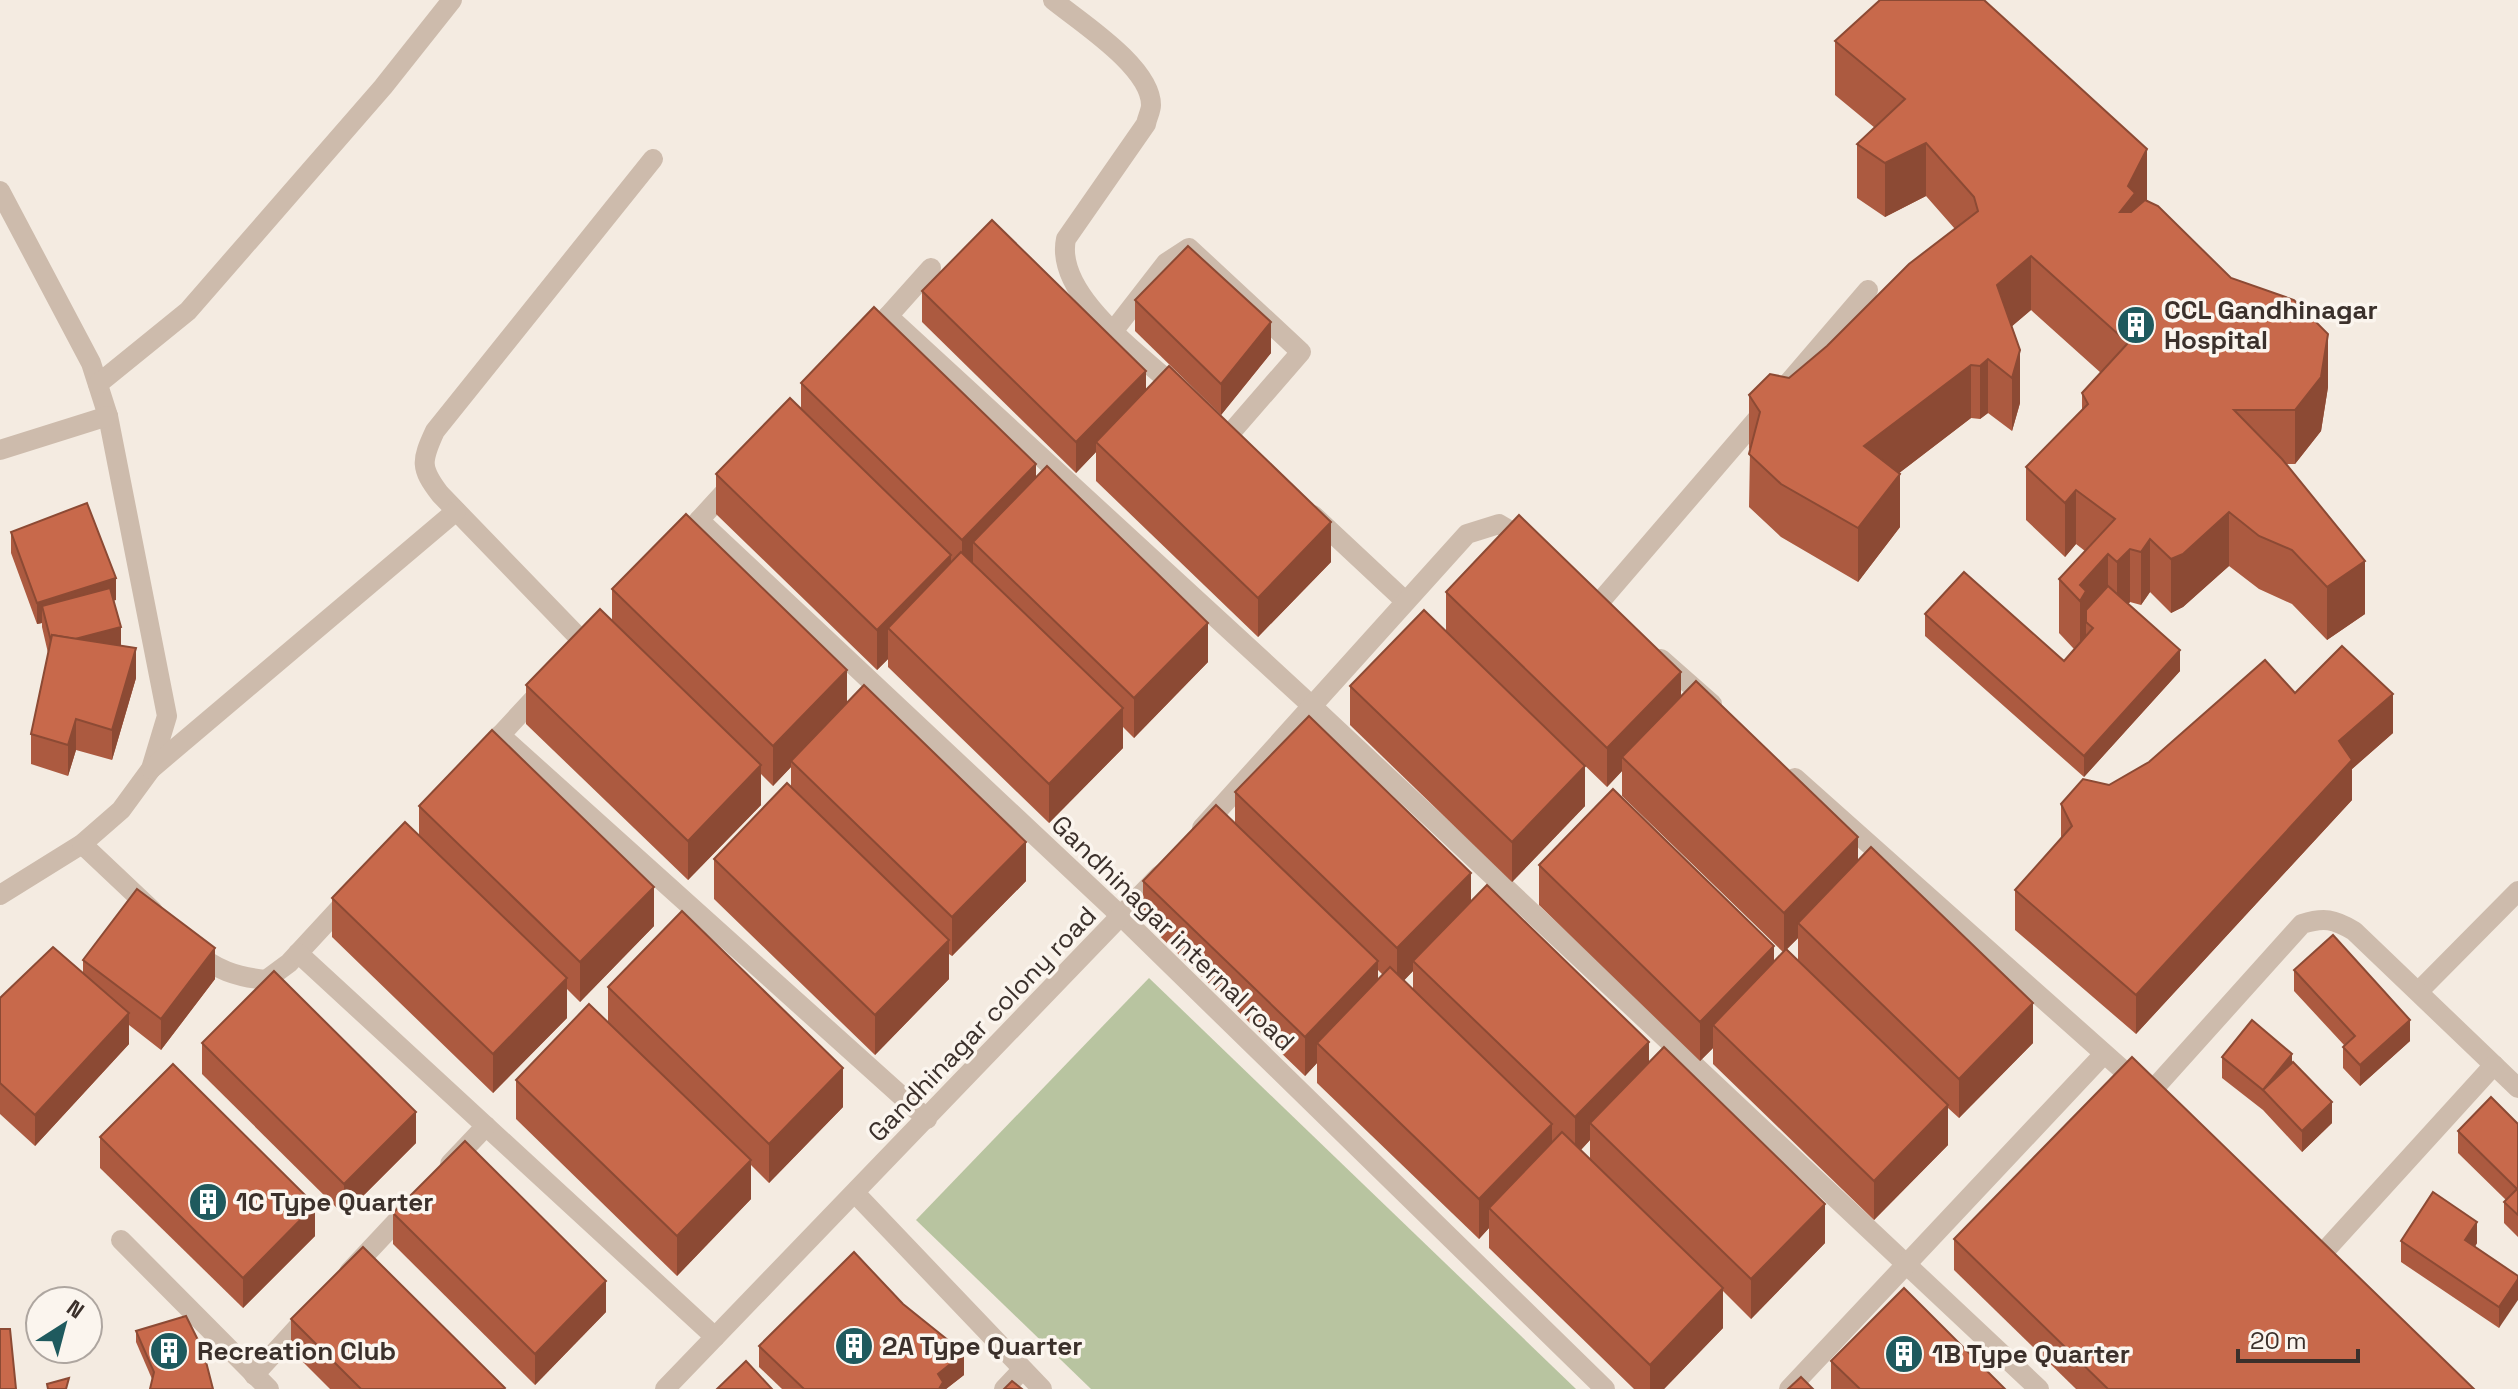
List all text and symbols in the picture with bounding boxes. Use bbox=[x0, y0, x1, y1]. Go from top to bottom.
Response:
place label: CCL Gandhinagar Hospital bbox=[2164, 293, 2378, 357]
building icon: CCL Gandhinagar Hospital bbox=[2115, 304, 2157, 346]
street label: Gandhinagar internal road bbox=[1044, 808, 1302, 1058]
street label: Gandhinagar colony road bbox=[860, 899, 1104, 1149]
building icon: 1C Type Quarter bbox=[187, 1181, 229, 1223]
place label: 1C Type Quarter bbox=[236, 1185, 434, 1219]
north arrow bbox=[24, 1285, 104, 1365]
text: N bbox=[62, 1293, 90, 1324]
scale bar bbox=[2238, 1313, 2358, 1363]
building icon: 2A Type Quarter bbox=[833, 1325, 875, 1367]
text: 20 m bbox=[2250, 1325, 2307, 1356]
place label: 2A Type Quarter bbox=[882, 1329, 1083, 1363]
building icon: Recreation Club bbox=[148, 1330, 190, 1372]
building icon: 1B Type Quarter bbox=[1883, 1333, 1925, 1375]
place label: Recreation Club bbox=[197, 1334, 396, 1368]
place label: 1B Type Quarter bbox=[1932, 1337, 2130, 1371]

